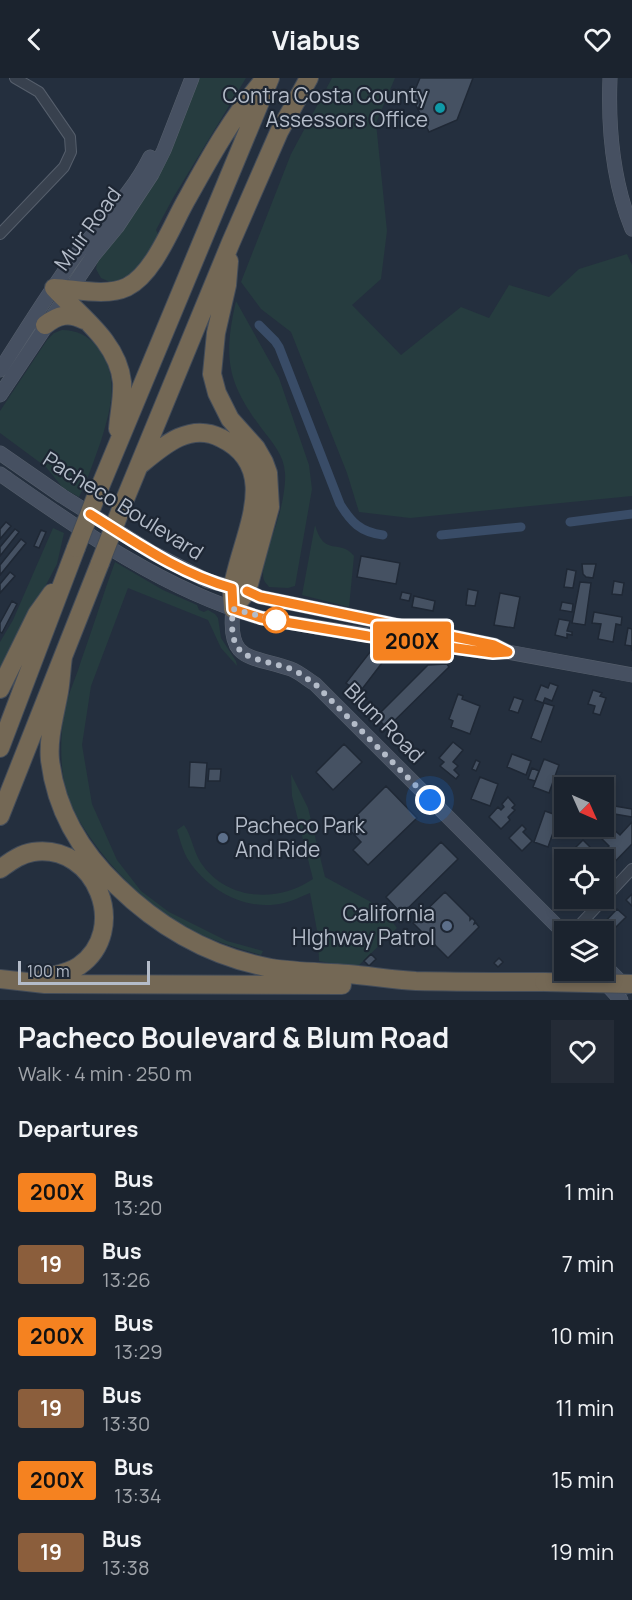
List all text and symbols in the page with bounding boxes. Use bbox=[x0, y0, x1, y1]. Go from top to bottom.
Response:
text: Viabus bbox=[272, 21, 360, 58]
icon: back bbox=[18, 23, 51, 56]
icon: heart bbox=[581, 23, 614, 56]
place label: Contra Costa County Assessors Office bbox=[222, 81, 428, 133]
marker: Contra Costa County Assessors Office bbox=[433, 101, 447, 115]
street label: Muir Road bbox=[47, 181, 127, 276]
street label: Pacheco Boulevard bbox=[38, 444, 209, 566]
unlabelled marker bbox=[263, 607, 289, 633]
line badge: 200X bbox=[370, 622, 454, 660]
text: 200X bbox=[385, 627, 439, 655]
street label: Blum Road bbox=[339, 676, 431, 768]
north arrow bbox=[554, 777, 614, 837]
map controls bbox=[554, 777, 614, 981]
your location bbox=[415, 785, 445, 815]
place label: Pacheco Park And Ride bbox=[235, 811, 366, 863]
marker: Pacheco Park And Ride bbox=[216, 831, 230, 845]
button: locate bbox=[554, 849, 614, 909]
place label: California HIghway Patrol bbox=[292, 899, 435, 951]
marker: California HIghway Patrol bbox=[440, 919, 454, 933]
button: layers bbox=[554, 921, 614, 981]
scale bar bbox=[18, 958, 150, 986]
text: 100 m bbox=[27, 960, 70, 982]
text: Pacheco Boulevard & Blum Road bbox=[18, 1018, 449, 1056]
button: heart bbox=[551, 1020, 614, 1083]
text: Walk · 4 min · 250 m bbox=[18, 1060, 192, 1087]
text: Departures bbox=[18, 1114, 138, 1144]
text: Bus bbox=[114, 1164, 153, 1194]
text: 1 min bbox=[564, 1177, 614, 1207]
text: 200X bbox=[30, 1178, 84, 1206]
text: 13:20 bbox=[114, 1194, 162, 1221]
text: Bus bbox=[102, 1236, 142, 1266]
text: 7 min bbox=[562, 1249, 614, 1279]
text: 19 bbox=[40, 1250, 62, 1278]
text: 13:26 bbox=[102, 1266, 151, 1293]
text: Bus bbox=[114, 1308, 153, 1338]
text: 10 min bbox=[551, 1321, 614, 1351]
text: 200X bbox=[30, 1322, 84, 1350]
text: 13:29 bbox=[114, 1338, 163, 1365]
text: Bus bbox=[102, 1380, 142, 1410]
text: 11 min bbox=[556, 1393, 614, 1423]
text: 19 bbox=[40, 1394, 62, 1422]
text: 13:30 bbox=[102, 1410, 150, 1437]
text: Bus bbox=[114, 1452, 153, 1482]
text: 15 min bbox=[551, 1465, 614, 1495]
text: 200X bbox=[30, 1466, 84, 1494]
text: 13:34 bbox=[114, 1482, 162, 1509]
text: Bus bbox=[102, 1524, 142, 1554]
text: 19 min bbox=[551, 1537, 614, 1567]
text: 19 bbox=[40, 1538, 62, 1566]
text: 13:38 bbox=[102, 1554, 150, 1581]

